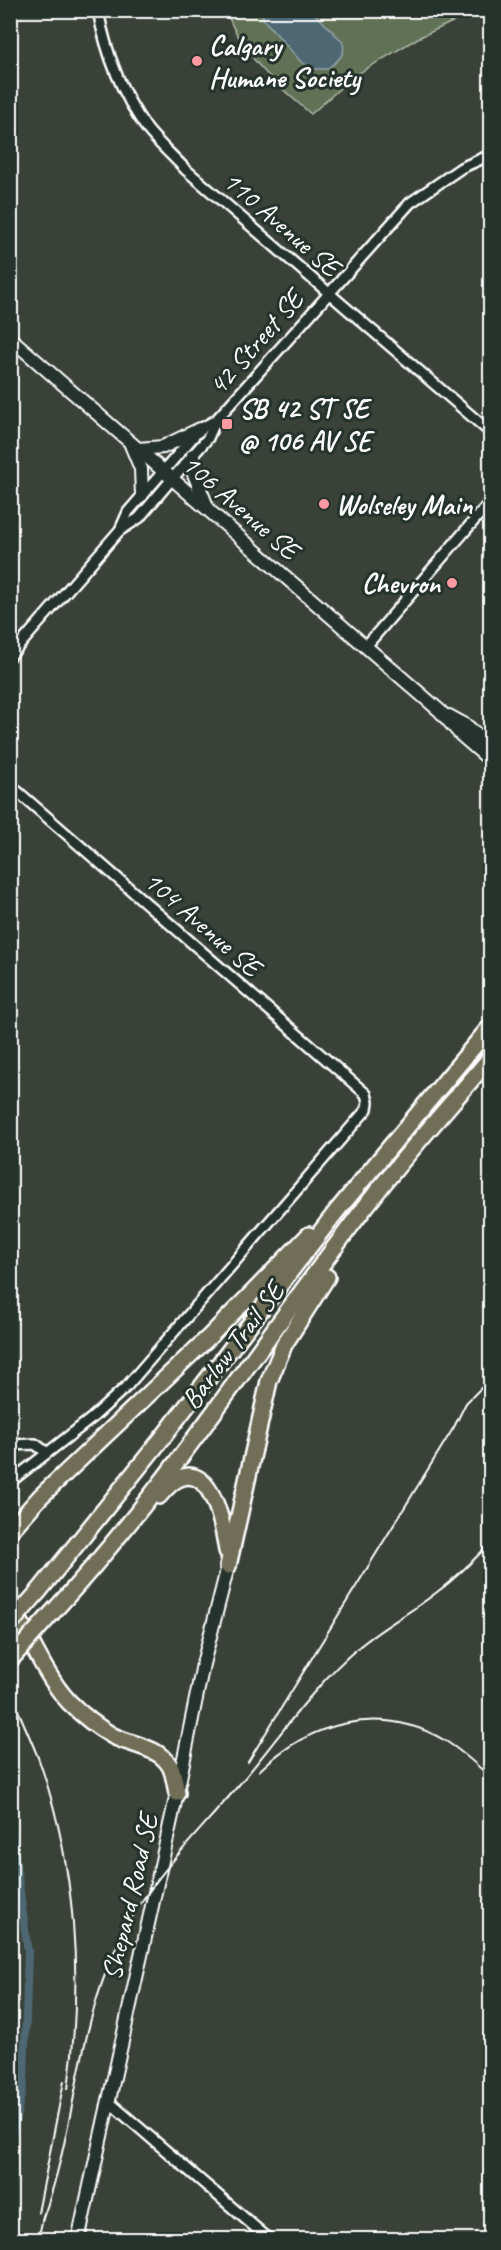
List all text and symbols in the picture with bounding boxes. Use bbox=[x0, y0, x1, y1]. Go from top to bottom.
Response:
place label: Calgary Humane Society bbox=[209, 28, 362, 96]
marker: Calgary Humane Society bbox=[190, 54, 204, 68]
street label: 110 Avenue SE bbox=[216, 163, 350, 286]
street label: 42 Street SE bbox=[200, 280, 313, 402]
place label: SB 42 ST SE @ 106 AV SE bbox=[239, 391, 375, 458]
marker: SB 42 ST SE @ 106 AV SE bbox=[220, 417, 234, 431]
street label: 106 Avenue SE bbox=[175, 446, 309, 569]
place label: Wolseley Main bbox=[336, 487, 473, 522]
marker: Wolseley Main bbox=[317, 497, 331, 511]
place label: Chevron bbox=[362, 566, 441, 601]
marker: Chevron bbox=[445, 576, 459, 590]
street label: 104 Avenue SE bbox=[137, 863, 271, 986]
street label: Barlow Trail SE bbox=[173, 1272, 293, 1416]
street label: Shepard Road SE bbox=[93, 1808, 166, 1983]

